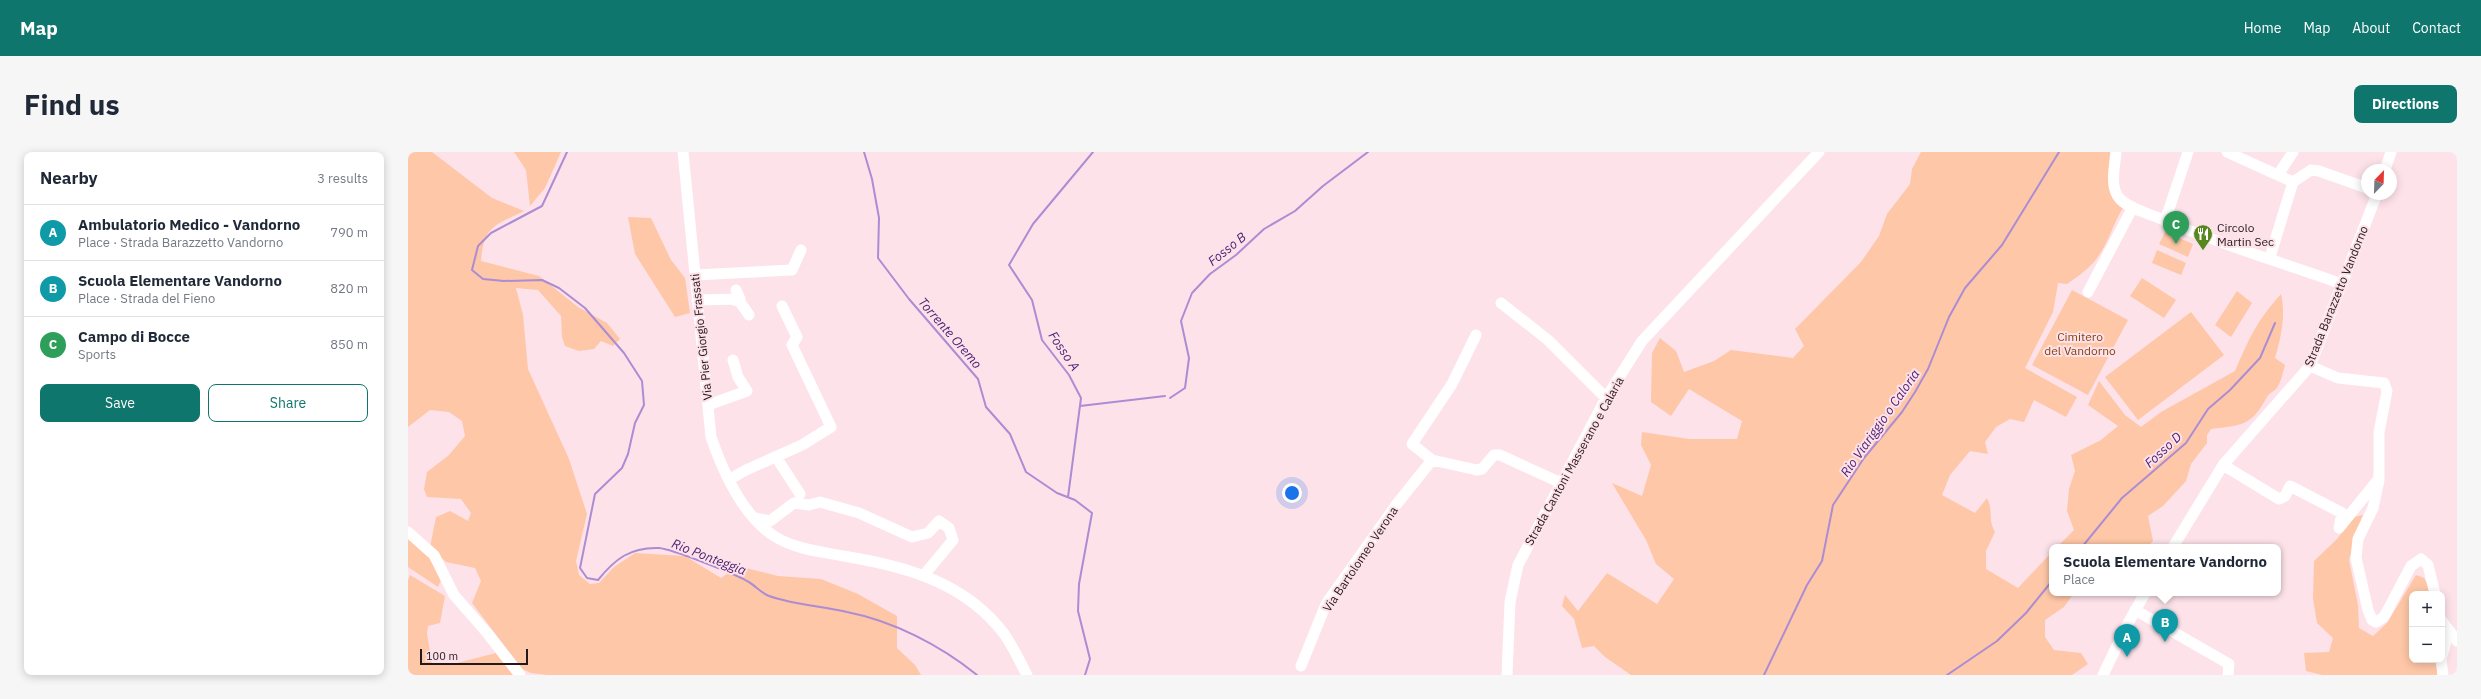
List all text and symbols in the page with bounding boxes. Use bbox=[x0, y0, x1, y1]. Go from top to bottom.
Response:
text: Map bbox=[20, 16, 58, 40]
text: Home bbox=[2244, 19, 2281, 37]
text: Map bbox=[2303, 19, 2330, 37]
text: About bbox=[2352, 19, 2390, 37]
text: Contact bbox=[2412, 19, 2461, 37]
button: Directions bbox=[2354, 85, 2457, 123]
text: Find us bbox=[24, 86, 120, 123]
north arrow bbox=[2361, 164, 2397, 200]
text: Nearby bbox=[40, 167, 98, 189]
text: 3 results bbox=[317, 170, 368, 187]
pin: C bbox=[2163, 211, 2189, 244]
text: Ambulatorio Medico - Vandorno bbox=[78, 215, 300, 234]
place label: Circolo Martin Sec bbox=[2217, 220, 2274, 249]
restaurant icon: Circolo Martin Sec bbox=[2192, 223, 2214, 251]
street label: Strada Barazzetto Vandorno bbox=[2301, 223, 2371, 369]
text: A bbox=[49, 224, 57, 241]
text: 790 m bbox=[330, 224, 368, 241]
water label: Fosso B bbox=[1204, 228, 1250, 270]
text: Place · Strada Barazzetto Vandorno bbox=[78, 234, 283, 251]
text: Scuola Elementare Vandorno bbox=[78, 271, 282, 290]
street label: Via Pier Giorgio Frassati bbox=[687, 273, 715, 401]
text: B bbox=[49, 280, 57, 297]
text: 820 m bbox=[330, 280, 368, 297]
text: Place · Strada del Fieno bbox=[78, 290, 215, 307]
water label: Torrente Oremo bbox=[914, 294, 986, 372]
text: Campo di Bocce bbox=[78, 327, 190, 346]
water label: Fosso A bbox=[1045, 328, 1083, 374]
park label: Cimitero del Vandorno bbox=[2044, 329, 2116, 358]
text: C bbox=[49, 336, 57, 353]
text: 850 m bbox=[330, 336, 368, 353]
text: Sports bbox=[78, 346, 116, 363]
water label: Rio Viariggio o Caloria bbox=[1837, 366, 1923, 480]
street label: Strada Cantoni Masserano e Calaria bbox=[1521, 373, 1627, 548]
button: Save bbox=[40, 384, 200, 422]
button: Share bbox=[208, 384, 368, 422]
water label: Fosso D bbox=[2141, 428, 2186, 471]
your location bbox=[1282, 483, 1302, 503]
street label: Via Bartolomeo Verona bbox=[1319, 503, 1401, 614]
water label: Rio Ponteggia bbox=[669, 535, 749, 579]
popup bbox=[2049, 544, 2281, 596]
text: Scuola Elementare Vandorno bbox=[2063, 552, 2267, 571]
text: Place bbox=[2063, 571, 2095, 588]
map controls bbox=[2409, 591, 2445, 663]
button: + bbox=[2409, 591, 2445, 627]
pin: B bbox=[2152, 609, 2178, 642]
pin: A bbox=[2114, 624, 2140, 657]
button: − bbox=[2409, 627, 2445, 663]
scale bar bbox=[420, 647, 528, 666]
text: 100 m bbox=[426, 649, 458, 663]

